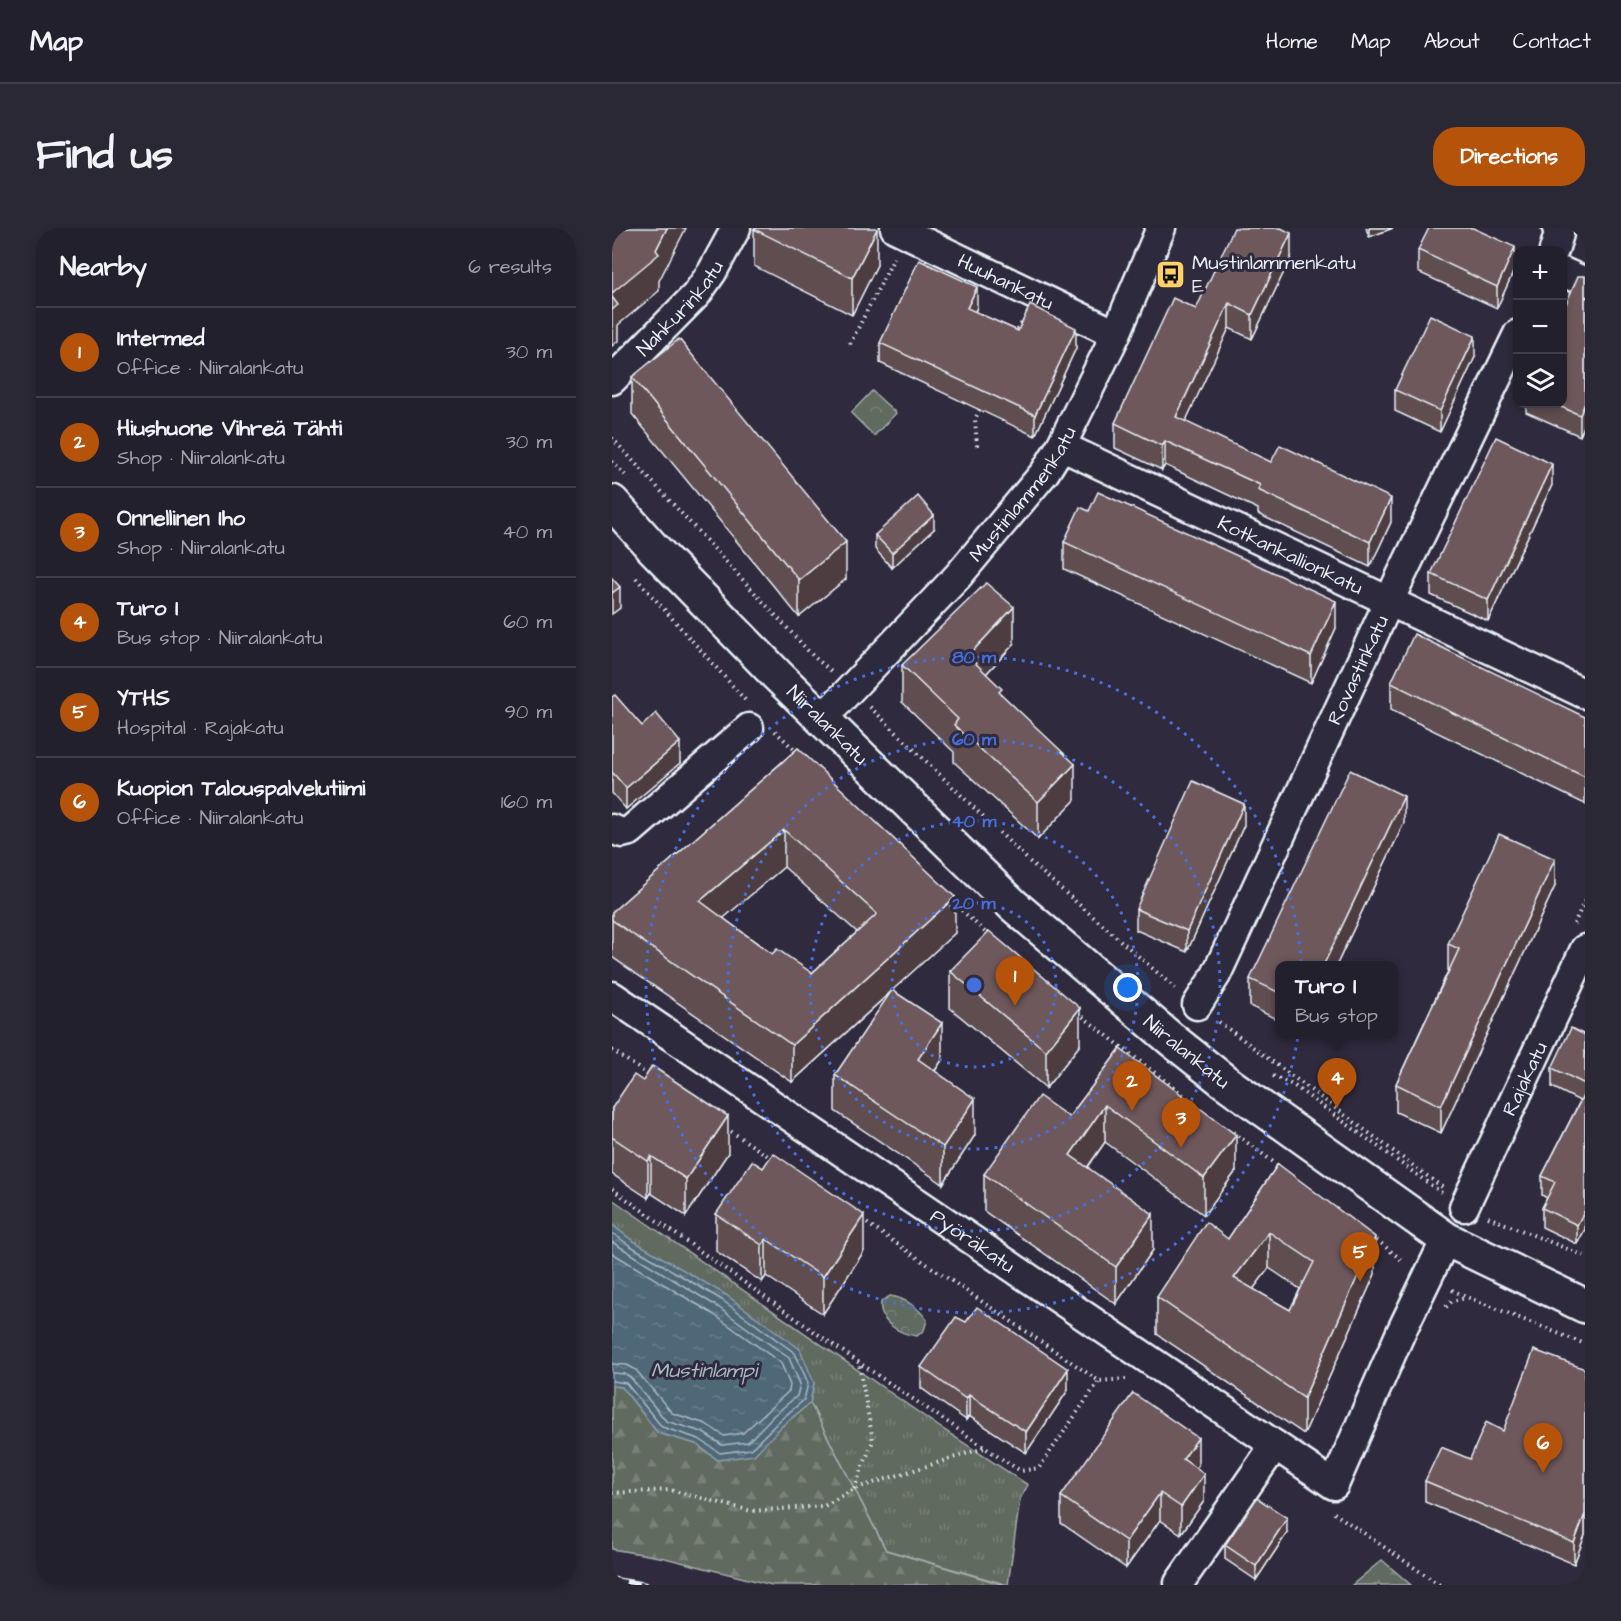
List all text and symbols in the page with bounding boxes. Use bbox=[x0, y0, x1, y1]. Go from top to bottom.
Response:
text: Map bbox=[30, 22, 83, 61]
text: Home bbox=[1266, 27, 1318, 56]
text: Map bbox=[1351, 27, 1391, 56]
text: About bbox=[1424, 27, 1480, 56]
text: Contact bbox=[1513, 27, 1591, 56]
text: Find us bbox=[36, 127, 173, 185]
button: Directions bbox=[1433, 127, 1585, 186]
map controls bbox=[1513, 246, 1567, 408]
button: + bbox=[1513, 246, 1567, 300]
street label: Huuhankatu bbox=[953, 247, 1058, 317]
text: Nearby bbox=[60, 249, 147, 285]
place label: Mustinlammenkatu E bbox=[1192, 249, 1356, 300]
text: 6 results bbox=[468, 253, 552, 281]
street label: Nahkurinkatu bbox=[630, 256, 731, 363]
bus stop icon: Mustinlammenkatu E bbox=[1155, 258, 1187, 290]
button: − bbox=[1513, 300, 1567, 354]
text: Intermed bbox=[117, 323, 205, 354]
text: 1 bbox=[78, 338, 81, 366]
text: 30 m bbox=[506, 338, 552, 366]
text: Office · Niiralankatu bbox=[117, 354, 303, 382]
button: layers bbox=[1513, 354, 1567, 408]
text: Hiushuone Vihreä Tähti bbox=[117, 413, 342, 444]
street label: Mustinlammenkatu bbox=[963, 422, 1084, 568]
text: 2 bbox=[74, 428, 85, 456]
text: 30 m bbox=[506, 428, 552, 456]
text: Shop · Niiralankatu bbox=[117, 444, 285, 472]
text: Onnellinen Iho bbox=[117, 503, 245, 534]
street label: Kotkankallionkatu bbox=[1213, 509, 1367, 602]
text: 3 bbox=[74, 518, 85, 546]
text: 40 m bbox=[502, 518, 552, 546]
text: Shop · Niiralankatu bbox=[117, 534, 285, 562]
text: Turo I bbox=[117, 593, 179, 624]
text: 4 bbox=[73, 608, 86, 636]
text: 60 m bbox=[503, 608, 552, 636]
street label: Rovastinkatu bbox=[1321, 611, 1396, 729]
text: Bus stop · Niiralankatu bbox=[117, 624, 323, 652]
text: 80 m bbox=[952, 645, 997, 670]
street label: Niiralankatu bbox=[780, 679, 874, 771]
text: YTHS bbox=[117, 683, 170, 714]
text: 5 bbox=[72, 698, 87, 726]
text: 90 m bbox=[504, 698, 552, 726]
text: Hospital · Rajakatu bbox=[117, 714, 284, 742]
text: 60 m bbox=[952, 727, 997, 752]
text: Kuopion Talouspalvelutiimi bbox=[117, 773, 365, 804]
text: 6 bbox=[73, 788, 86, 816]
text: 160 m bbox=[501, 788, 552, 816]
text: Office · Niiralankatu bbox=[117, 804, 303, 832]
text: 40 m bbox=[952, 809, 997, 834]
text: 20 m bbox=[952, 891, 996, 916]
pin: 1 bbox=[996, 956, 1034, 1006]
popup bbox=[1275, 961, 1398, 1039]
text: Turo I bbox=[1295, 971, 1357, 1002]
your location bbox=[1113, 973, 1142, 1002]
centre of rings bbox=[964, 975, 984, 995]
text: Bus stop bbox=[1295, 1002, 1378, 1030]
street label: Niiralankatu bbox=[1137, 1009, 1236, 1096]
street label: Rajakatu bbox=[1496, 1037, 1555, 1121]
pin: 4 bbox=[1318, 1058, 1356, 1108]
pin: 2 bbox=[1112, 1062, 1152, 1111]
pin: 3 bbox=[1162, 1098, 1200, 1148]
street label: Pyöräkatu bbox=[924, 1203, 1020, 1280]
pin: 5 bbox=[1340, 1232, 1380, 1282]
water label: Mustinlampi bbox=[651, 1356, 760, 1385]
pin: 6 bbox=[1524, 1424, 1562, 1473]

